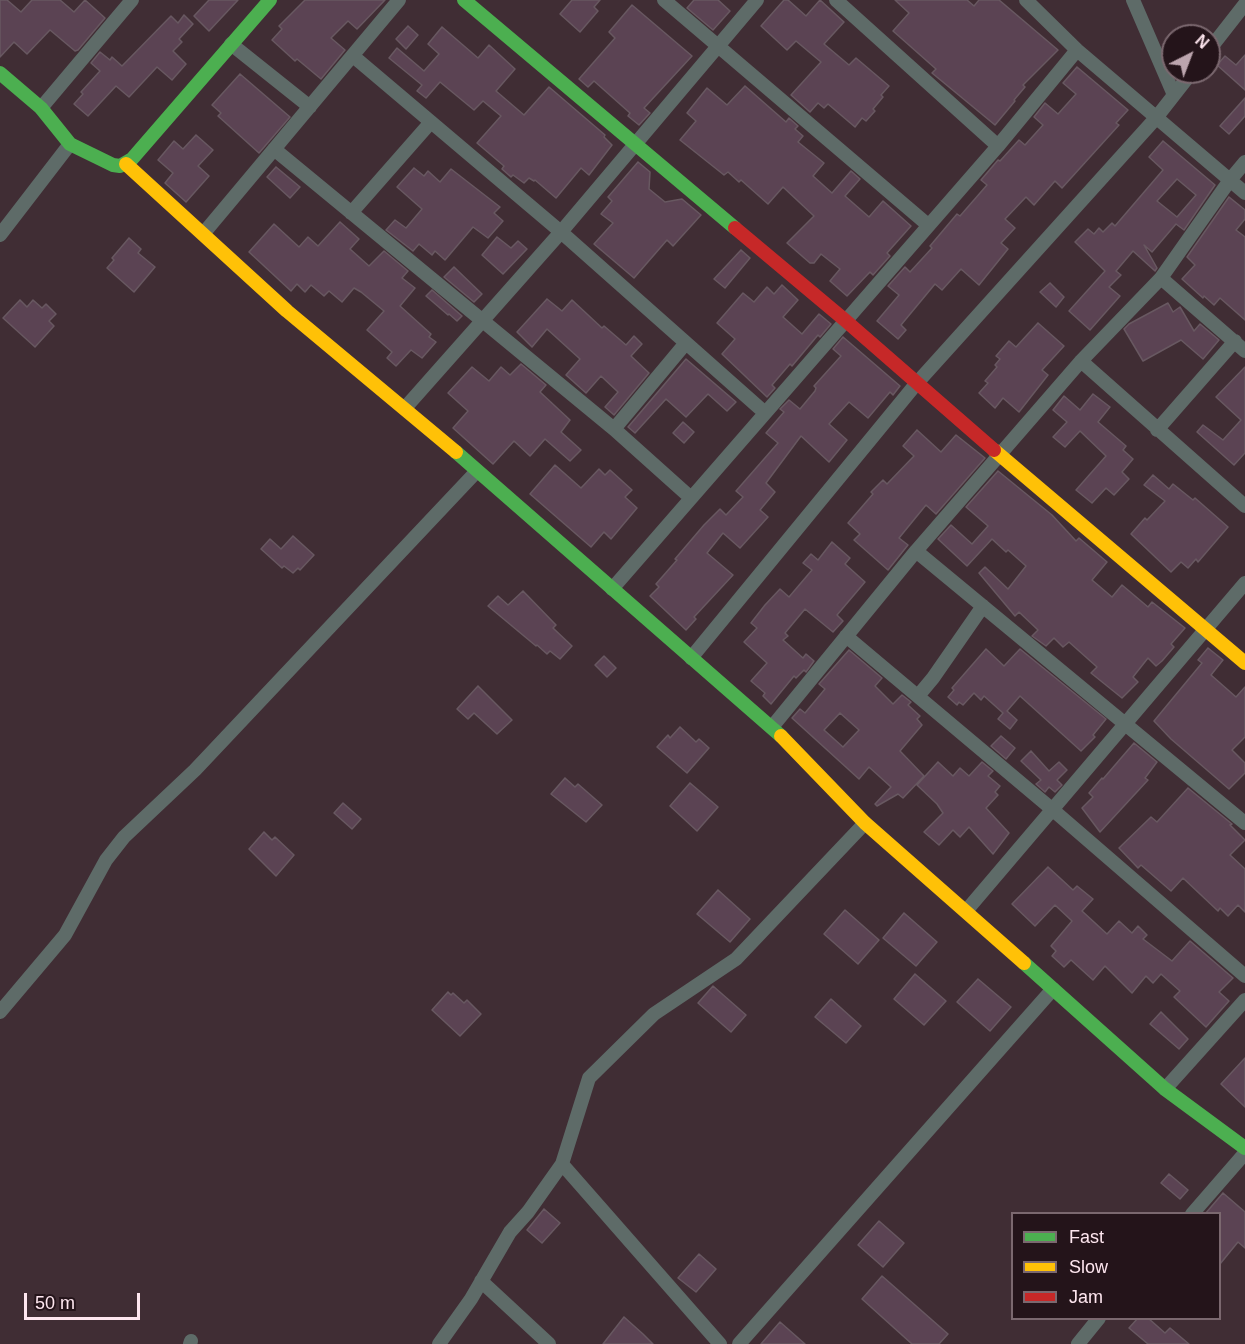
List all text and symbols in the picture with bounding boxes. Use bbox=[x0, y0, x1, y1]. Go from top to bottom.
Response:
north arrow bbox=[1161, 24, 1221, 84]
text: N bbox=[1192, 32, 1212, 52]
legend bbox=[1011, 1212, 1221, 1320]
text: Fast bbox=[1069, 1227, 1104, 1247]
text: Slow bbox=[1069, 1257, 1108, 1277]
scale bar bbox=[27, 1281, 142, 1319]
text: Jam bbox=[1069, 1287, 1103, 1307]
text: 50 m bbox=[35, 1293, 75, 1313]

